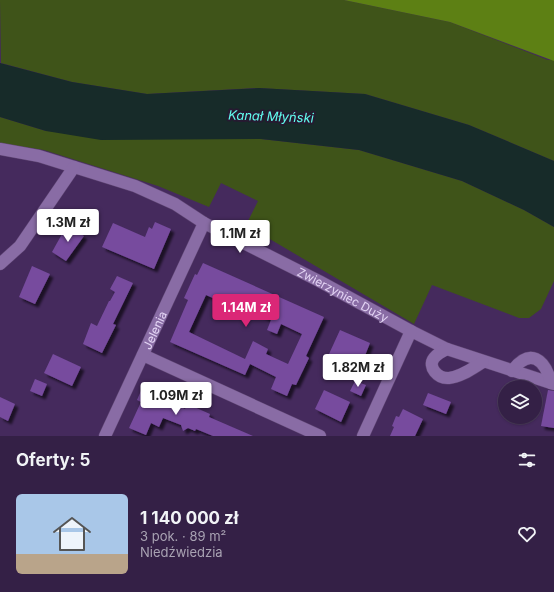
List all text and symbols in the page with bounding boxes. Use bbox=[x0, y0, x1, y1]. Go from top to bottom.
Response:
water label: Kanał Młyński bbox=[228, 107, 315, 126]
pin: 1.3M zł bbox=[31, 209, 105, 243]
text: 1.3M zł bbox=[46, 214, 90, 230]
pin: 1.1M zł bbox=[203, 220, 277, 254]
text: 1.1M zł bbox=[220, 225, 260, 241]
street label: Zwierzyniec Duży bbox=[295, 264, 392, 325]
pin: 1.14M zł bbox=[205, 294, 287, 328]
text: 1.14M zł bbox=[221, 299, 271, 315]
street label: Jelenia bbox=[139, 308, 170, 351]
pin: 1.82M zł bbox=[317, 354, 399, 388]
text: 1.82M zł bbox=[332, 359, 384, 375]
map controls bbox=[498, 380, 542, 424]
button: layers bbox=[498, 380, 542, 424]
pin: 1.09M zł bbox=[135, 382, 217, 416]
text: 1.09M zł bbox=[150, 387, 202, 403]
icon: filters bbox=[516, 449, 538, 471]
text: Oferty: 5 bbox=[16, 450, 90, 470]
text: 1 140 000 zł bbox=[140, 508, 238, 528]
icon: home bbox=[48, 510, 96, 558]
icon: heart bbox=[516, 523, 538, 545]
text: 3 pok. · 89 m² bbox=[140, 528, 226, 544]
text: Niedźwiedzia bbox=[140, 544, 223, 560]

